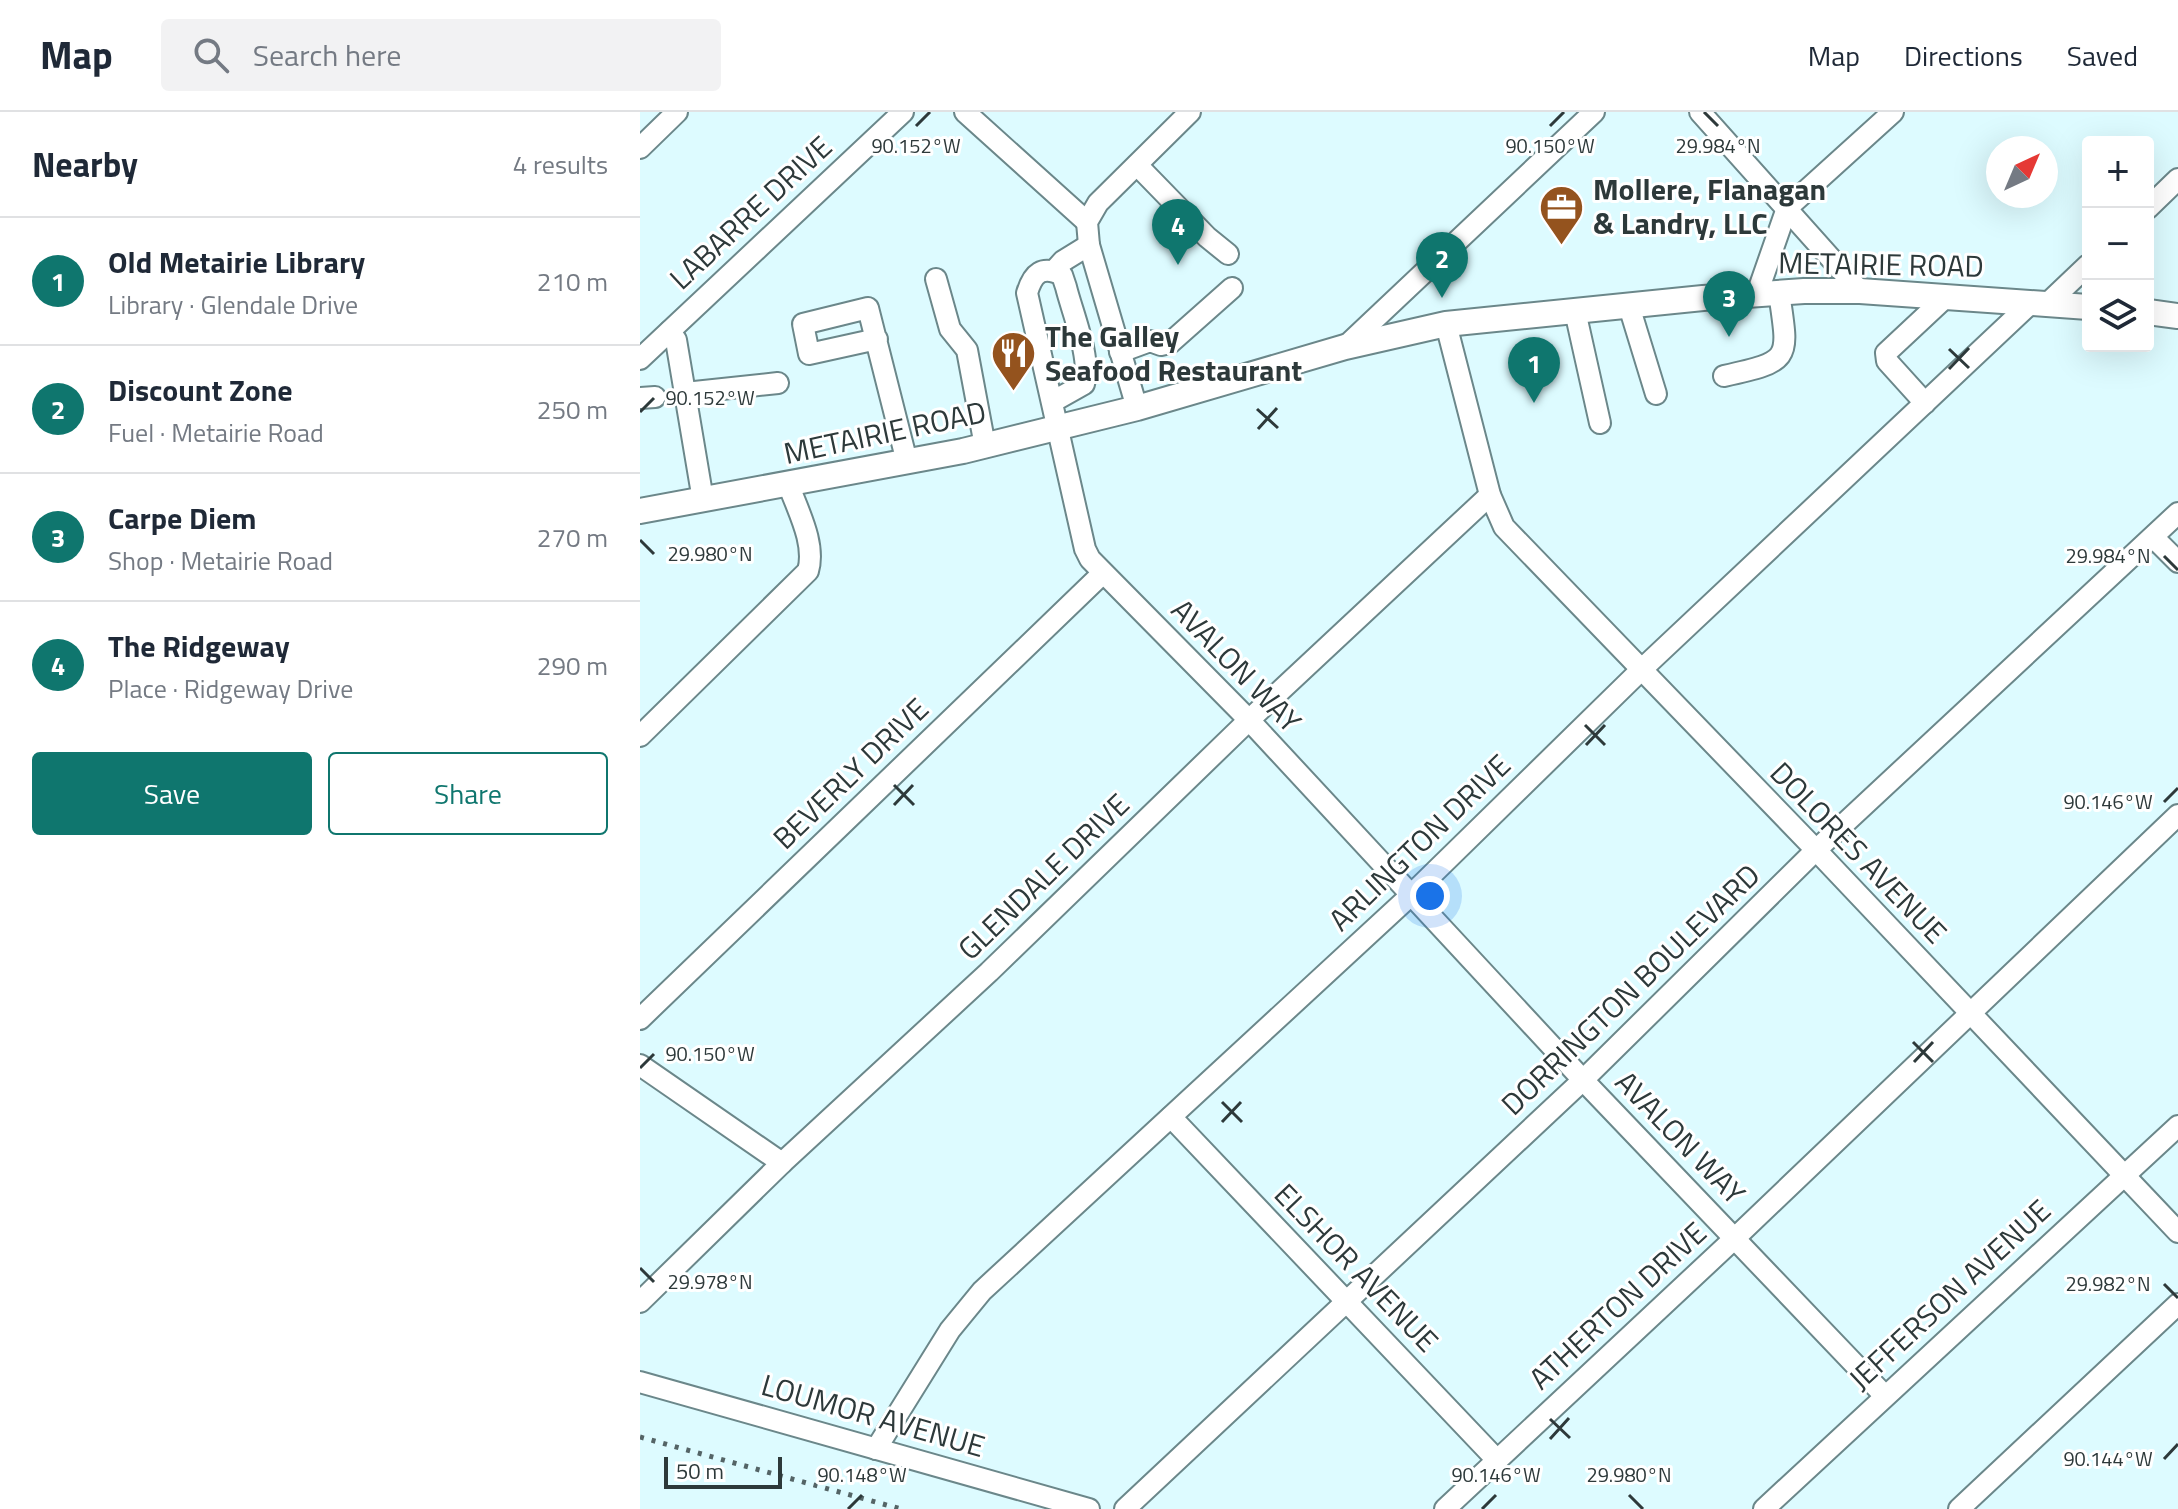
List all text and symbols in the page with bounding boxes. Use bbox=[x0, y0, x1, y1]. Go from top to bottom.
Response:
search box bbox=[161, 19, 721, 91]
text: Map bbox=[40, 26, 113, 84]
text: Search here bbox=[253, 32, 402, 78]
icon: search bbox=[189, 33, 233, 77]
text: Map bbox=[1808, 34, 1860, 77]
text: Directions bbox=[1904, 34, 2023, 77]
text: Saved bbox=[2067, 34, 2138, 77]
street label: LABARRE DRIVE bbox=[659, 125, 842, 300]
text: 90.152°W bbox=[871, 130, 961, 161]
text: 90.150°W bbox=[1505, 130, 1595, 161]
text: 29.984°N bbox=[1675, 130, 1761, 161]
north arrow bbox=[1986, 136, 2058, 208]
map controls bbox=[2082, 136, 2154, 352]
button: + bbox=[2082, 136, 2154, 208]
text: Nearby bbox=[32, 138, 138, 190]
text: 4 results bbox=[513, 145, 608, 184]
place label: Mollere, Flanagan & Landry, LLC bbox=[1593, 166, 1826, 246]
office icon: Mollere, Flanagan & Landry, LLC bbox=[1538, 183, 1586, 246]
pin: 4 bbox=[1152, 199, 1204, 265]
button: − bbox=[2082, 208, 2154, 280]
pin: 2 bbox=[1416, 232, 1468, 298]
text: Old Metairie Library bbox=[108, 239, 365, 285]
street label: METAIRIE ROAD bbox=[1778, 239, 1984, 289]
text: 1 bbox=[51, 262, 65, 301]
text: 210 m bbox=[537, 262, 608, 301]
pin: 3 bbox=[1703, 271, 1755, 337]
button: layers bbox=[2082, 280, 2154, 352]
text: Library · Glendale Drive bbox=[108, 285, 358, 324]
place label: The Galley Seafood Restaurant bbox=[1045, 313, 1302, 393]
restaurant icon: The Galley Seafood Restaurant bbox=[990, 330, 1038, 393]
pin: 1 bbox=[1508, 337, 1560, 403]
text: Discount Zone bbox=[108, 367, 293, 413]
text: 90.152°W bbox=[665, 382, 755, 413]
street label: METAIRIE ROAD bbox=[779, 388, 990, 476]
text: 2 bbox=[51, 390, 65, 429]
text: 250 m bbox=[537, 390, 608, 429]
text: Fuel · Metairie Road bbox=[108, 413, 324, 452]
text: Carpe Diem bbox=[108, 495, 256, 541]
text: 3 bbox=[51, 518, 65, 557]
text: 270 m bbox=[537, 518, 608, 557]
text: 29.980°N bbox=[667, 538, 753, 569]
text: 29.984°N bbox=[2065, 540, 2151, 571]
text: Shop · Metairie Road bbox=[108, 541, 333, 580]
street label: AVALON WAY bbox=[1161, 588, 1312, 743]
text: The Ridgeway bbox=[108, 623, 290, 669]
text: 4 bbox=[51, 646, 65, 685]
text: 290 m bbox=[537, 646, 608, 685]
text: Place · Ridgeway Drive bbox=[108, 669, 353, 708]
street label: BEVERLY DRIVE bbox=[762, 687, 939, 860]
street label: ARLINGTON DRIVE bbox=[1318, 743, 1521, 941]
street label: DOLORES AVENUE bbox=[1760, 751, 1958, 954]
button: Save bbox=[32, 752, 312, 835]
button: Share bbox=[328, 752, 608, 835]
street label: GLENDALE DRIVE bbox=[947, 782, 1140, 970]
text: 90.146°W bbox=[2063, 786, 2153, 817]
street label: DORRINGTON BOULEVARD bbox=[1490, 853, 1770, 1126]
your location bbox=[1410, 876, 1450, 916]
text: 90.150°W bbox=[665, 1038, 755, 1069]
street label: AVALON WAY bbox=[1605, 1060, 1756, 1215]
street label: ELSHOR AVENUE bbox=[1264, 1172, 1450, 1362]
street label: JEFFERSON AVENUE bbox=[1838, 1188, 2061, 1400]
street label: ATHERTON DRIVE bbox=[1518, 1211, 1717, 1400]
text: 29.978°N bbox=[667, 1266, 753, 1297]
text: 29.982°N bbox=[2065, 1268, 2151, 1299]
street label: LOUMOR AVENUE bbox=[756, 1361, 990, 1469]
text: 90.144°W bbox=[2063, 1443, 2153, 1474]
scale bar bbox=[664, 1453, 782, 1489]
text: 50 m bbox=[676, 1454, 724, 1488]
text: 90.148°W bbox=[817, 1459, 907, 1490]
text: 90.146°W bbox=[1451, 1459, 1541, 1490]
text: 29.980°N bbox=[1586, 1459, 1672, 1490]

